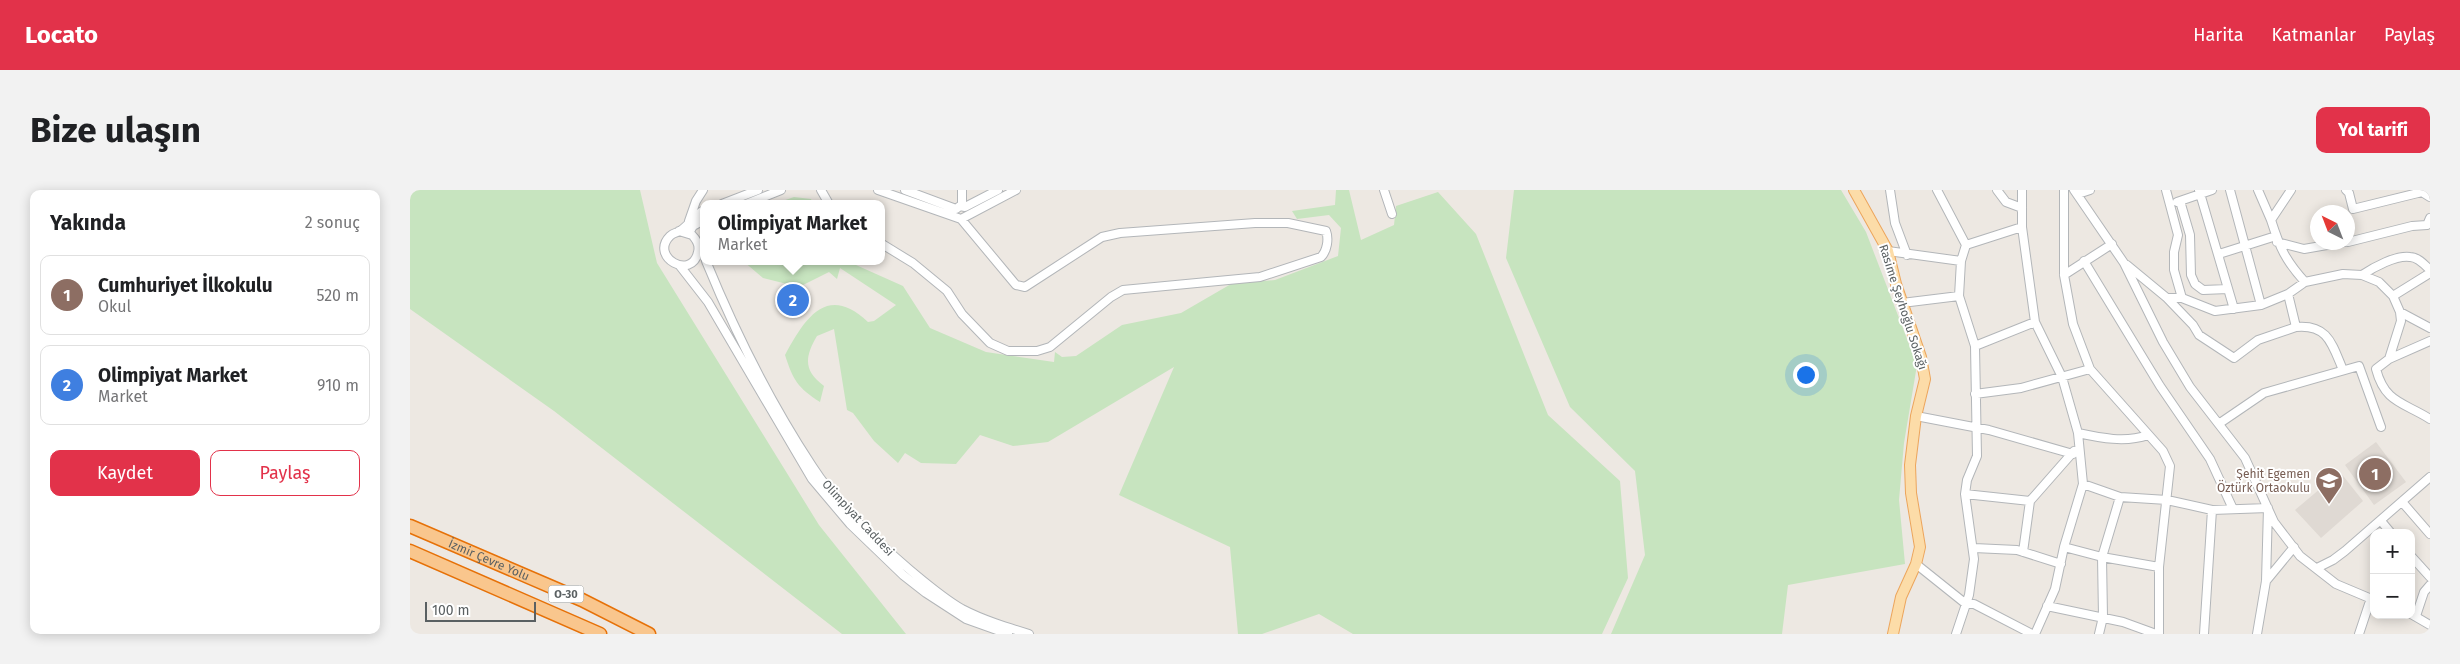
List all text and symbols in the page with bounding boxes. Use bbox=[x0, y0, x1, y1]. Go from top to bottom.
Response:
text: Locato bbox=[25, 21, 98, 49]
text: Harita bbox=[2193, 24, 2243, 46]
text: Katmanlar bbox=[2271, 24, 2356, 46]
text: Paylaş bbox=[2384, 24, 2435, 46]
button: Yol tarifi bbox=[2316, 107, 2430, 153]
text: Bize ulaşın bbox=[30, 109, 201, 151]
popup bbox=[700, 200, 885, 265]
north arrow bbox=[2310, 205, 2355, 250]
text: Yakında bbox=[50, 210, 126, 236]
text: Olimpiyat Market bbox=[718, 212, 867, 235]
text: 2 sonuç bbox=[305, 213, 360, 232]
text: Market bbox=[718, 235, 768, 254]
street label: Rasime Şeyhoğlu Sokağı bbox=[1876, 243, 1930, 371]
text: Cumhuriyet İlkokulu bbox=[98, 274, 273, 297]
pin: 2 bbox=[777, 281, 809, 319]
text: 1 bbox=[63, 286, 71, 305]
text: 520 m bbox=[316, 286, 359, 305]
text: Okul bbox=[98, 297, 131, 316]
your location bbox=[1793, 362, 1819, 388]
text: Olimpiyat Market bbox=[98, 364, 248, 387]
text: 2 bbox=[63, 376, 71, 395]
text: 910 m bbox=[317, 376, 359, 395]
text: Market bbox=[98, 387, 148, 406]
button: Kaydet bbox=[50, 450, 200, 496]
button: Paylaş bbox=[210, 450, 360, 496]
pin: 1 bbox=[2359, 455, 2391, 493]
school or university icon: Şehit Egemen Öztürk Ortaokulu bbox=[2314, 466, 2344, 505]
place label: Şehit Egemen Öztürk Ortaokulu bbox=[2217, 467, 2310, 495]
street label: Olimpiyat Caddesi bbox=[819, 477, 897, 559]
map controls bbox=[2370, 529, 2415, 619]
button: + bbox=[2370, 529, 2415, 574]
street label: İzmir Çevre Yolu bbox=[446, 536, 532, 584]
button: − bbox=[2370, 574, 2415, 619]
road number: O-30 bbox=[548, 586, 584, 602]
scale bar bbox=[425, 599, 536, 622]
text: 100 m bbox=[432, 602, 469, 619]

